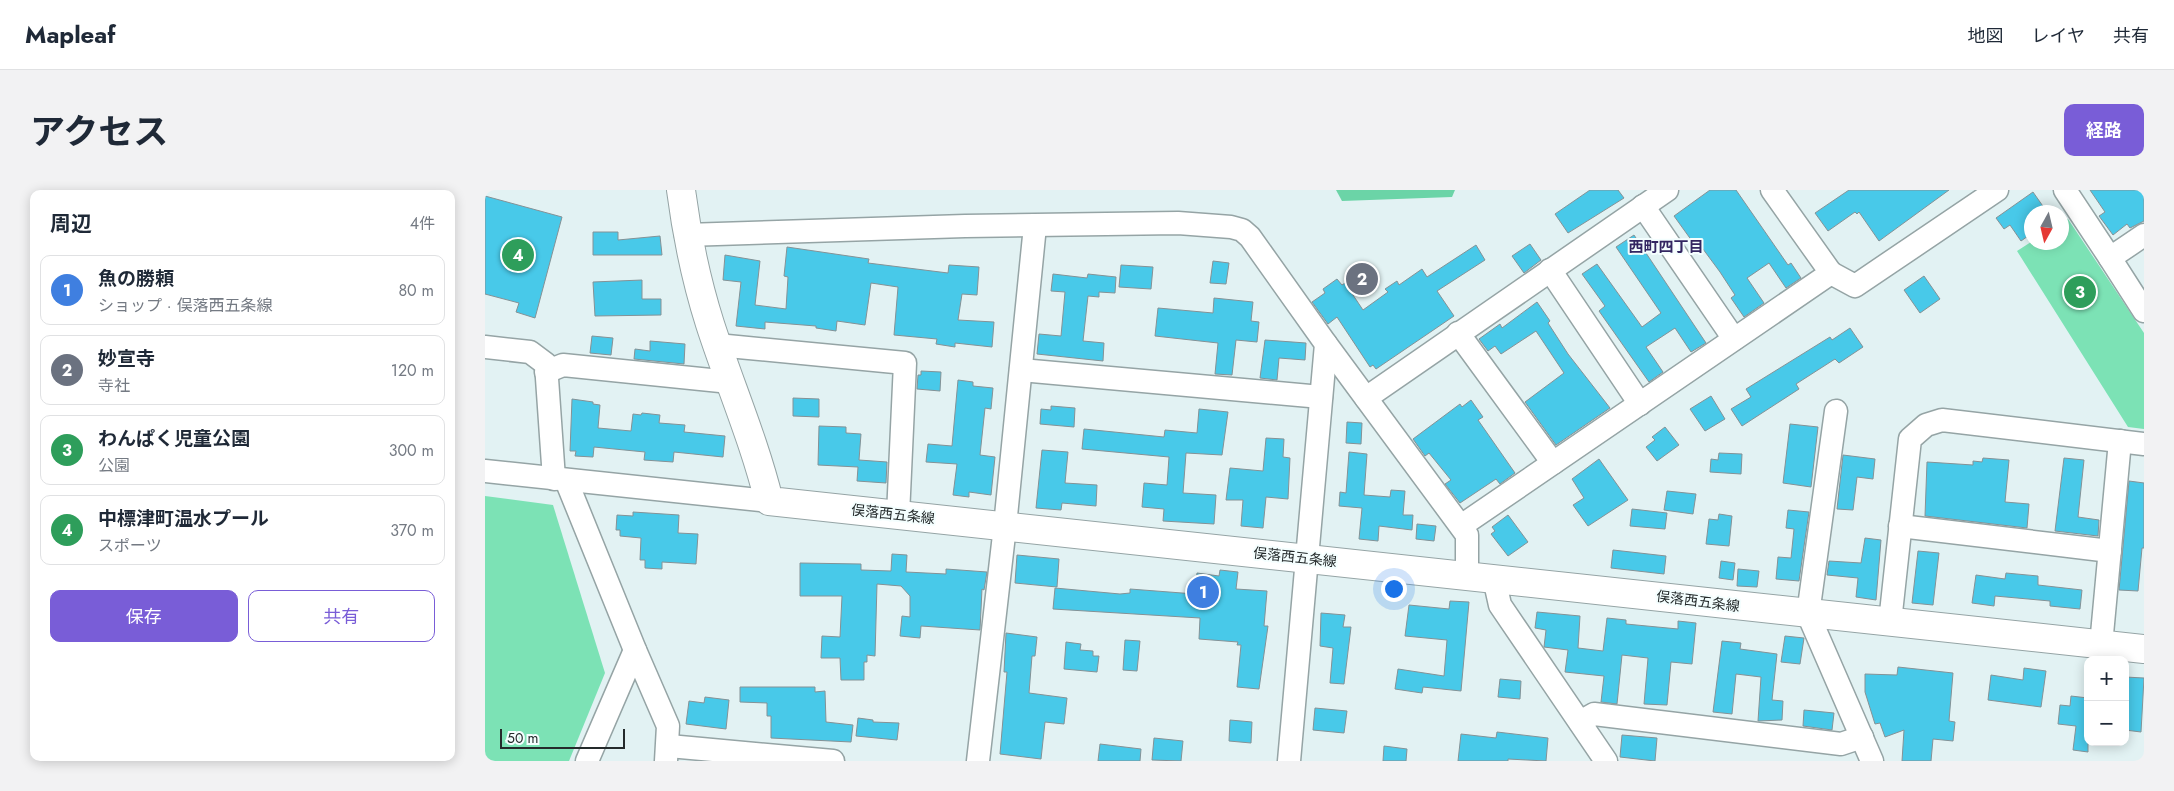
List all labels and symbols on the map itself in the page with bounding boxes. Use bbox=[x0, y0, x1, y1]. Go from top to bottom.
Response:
north arrow bbox=[2024, 205, 2069, 250]
pin: 4 bbox=[502, 236, 534, 274]
district label: 西町四丁目 bbox=[1628, 236, 1704, 258]
pin: 2 bbox=[1346, 260, 1378, 298]
pin: 3 bbox=[2064, 273, 2096, 311]
street label: 俣落西五条線 bbox=[850, 500, 936, 528]
street label: 俣落西五条線 bbox=[1252, 543, 1338, 571]
pin: 1 bbox=[1187, 573, 1219, 611]
your location bbox=[1381, 576, 1407, 602]
street label: 俣落西五条線 bbox=[1655, 586, 1741, 616]
scale bar bbox=[500, 726, 625, 749]

